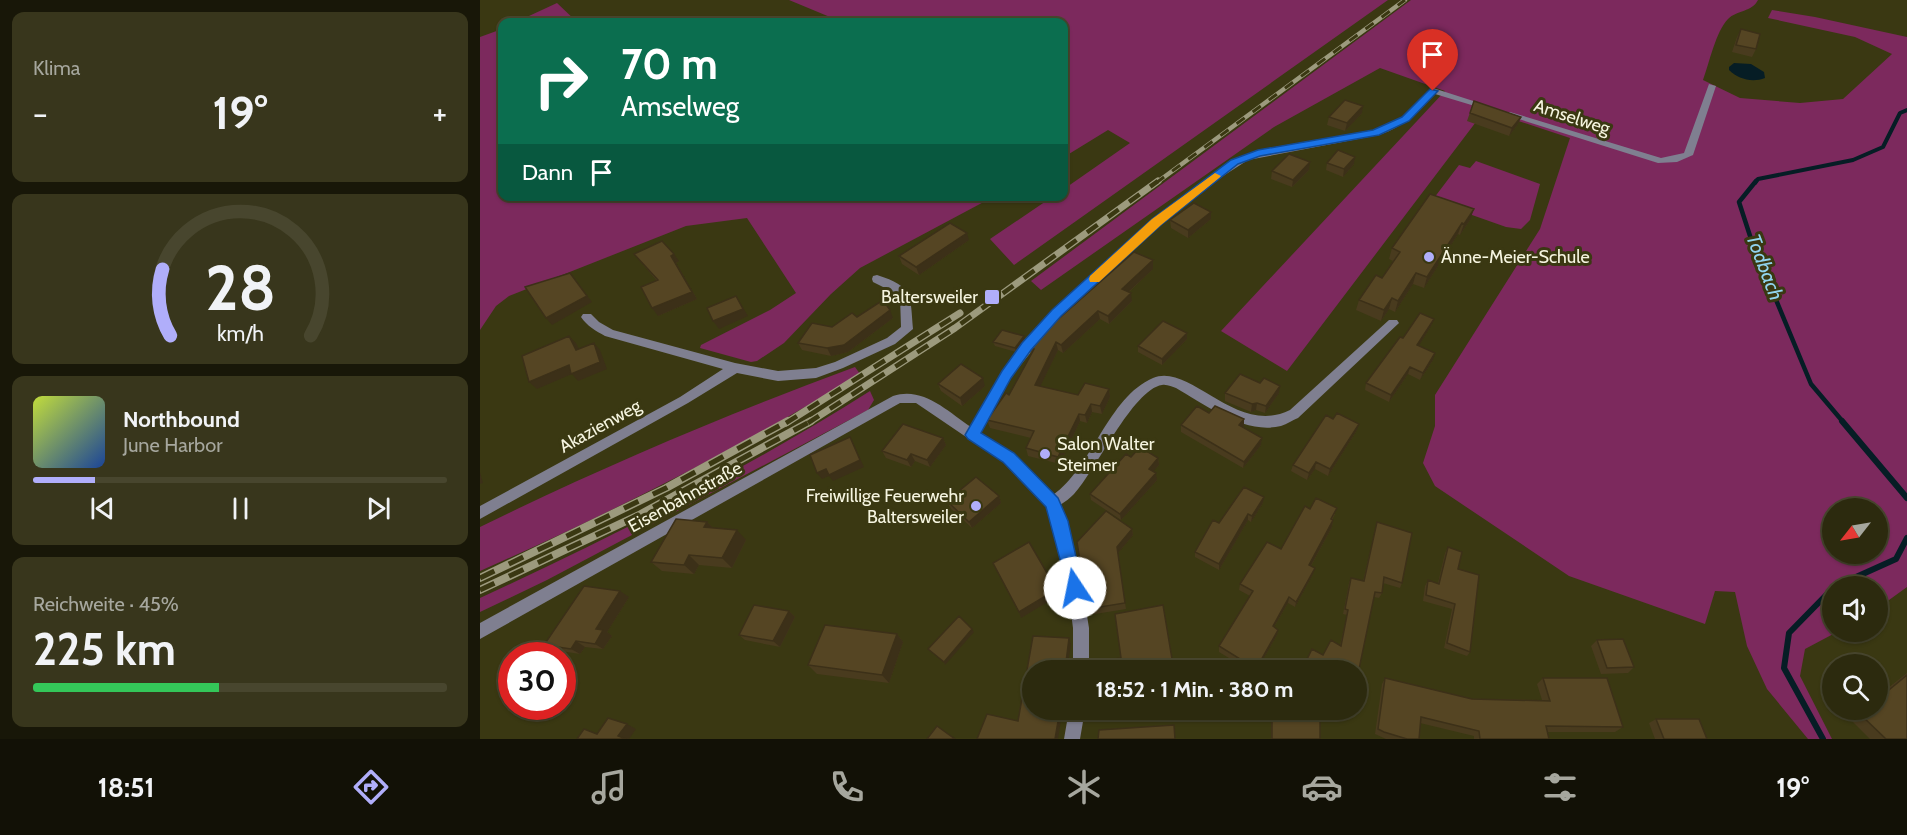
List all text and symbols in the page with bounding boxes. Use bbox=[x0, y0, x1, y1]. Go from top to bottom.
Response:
pin bbox=[1407, 29, 1458, 91]
text: 70 m bbox=[621, 38, 718, 90]
icon: arrive bbox=[1416, 38, 1449, 71]
icon: right bbox=[522, 42, 600, 120]
text: Klima bbox=[33, 56, 80, 80]
text: 19° bbox=[213, 86, 267, 140]
text: Amselweg bbox=[621, 90, 739, 123]
text: − bbox=[33, 93, 48, 133]
text: + bbox=[432, 93, 447, 133]
street label: Amselweg bbox=[1531, 94, 1614, 140]
icon: arrive bbox=[585, 156, 618, 189]
text: Dann bbox=[522, 159, 573, 186]
water label: Todbach bbox=[1741, 230, 1789, 304]
place label: Änne-Meier-Schule bbox=[1441, 246, 1590, 268]
text: 28 bbox=[205, 250, 275, 326]
marker: Änne-Meier-Schule bbox=[1422, 250, 1436, 264]
place label: Baltersweiler bbox=[881, 286, 978, 308]
marker: Baltersweiler bbox=[983, 288, 1001, 306]
text: km/h bbox=[217, 320, 263, 346]
street label: Akazienweg bbox=[555, 394, 646, 458]
text: Northbound bbox=[123, 406, 240, 433]
text: June Harbor bbox=[123, 433, 223, 457]
place label: Salon Walter Steimer bbox=[1057, 433, 1155, 476]
marker: Salon Walter Steimer bbox=[1038, 447, 1052, 461]
street label: Eisenbahnstraße bbox=[624, 457, 746, 537]
place label: Freiwillige Feuerwehr Baltersweiler bbox=[806, 485, 964, 528]
icon: previous bbox=[86, 492, 119, 525]
icon: pause bbox=[224, 492, 257, 525]
icon: next bbox=[362, 492, 395, 525]
north arrow bbox=[1822, 498, 1888, 564]
map controls bbox=[1822, 498, 1888, 720]
marker: Freiwillige Feuerwehr Baltersweiler bbox=[969, 499, 983, 513]
position arrow bbox=[1043, 556, 1107, 620]
button: sound bbox=[1822, 576, 1888, 642]
text: Reichweite · 45% bbox=[33, 592, 179, 616]
text: 225 km bbox=[33, 622, 176, 676]
speed limit sign: 30 bbox=[498, 642, 576, 720]
button: search bbox=[1822, 654, 1888, 720]
text: 18:52 · 1 Min. · 380 m bbox=[1096, 676, 1293, 703]
icon: directions bbox=[350, 766, 392, 808]
icon: music bbox=[588, 766, 630, 808]
icon: phone bbox=[826, 766, 868, 808]
icon: climate bbox=[1063, 766, 1105, 808]
icon: car bbox=[1301, 766, 1343, 808]
icon: filters bbox=[1539, 766, 1581, 808]
text: 18:51 bbox=[98, 771, 155, 804]
text: 19° bbox=[1776, 771, 1809, 804]

